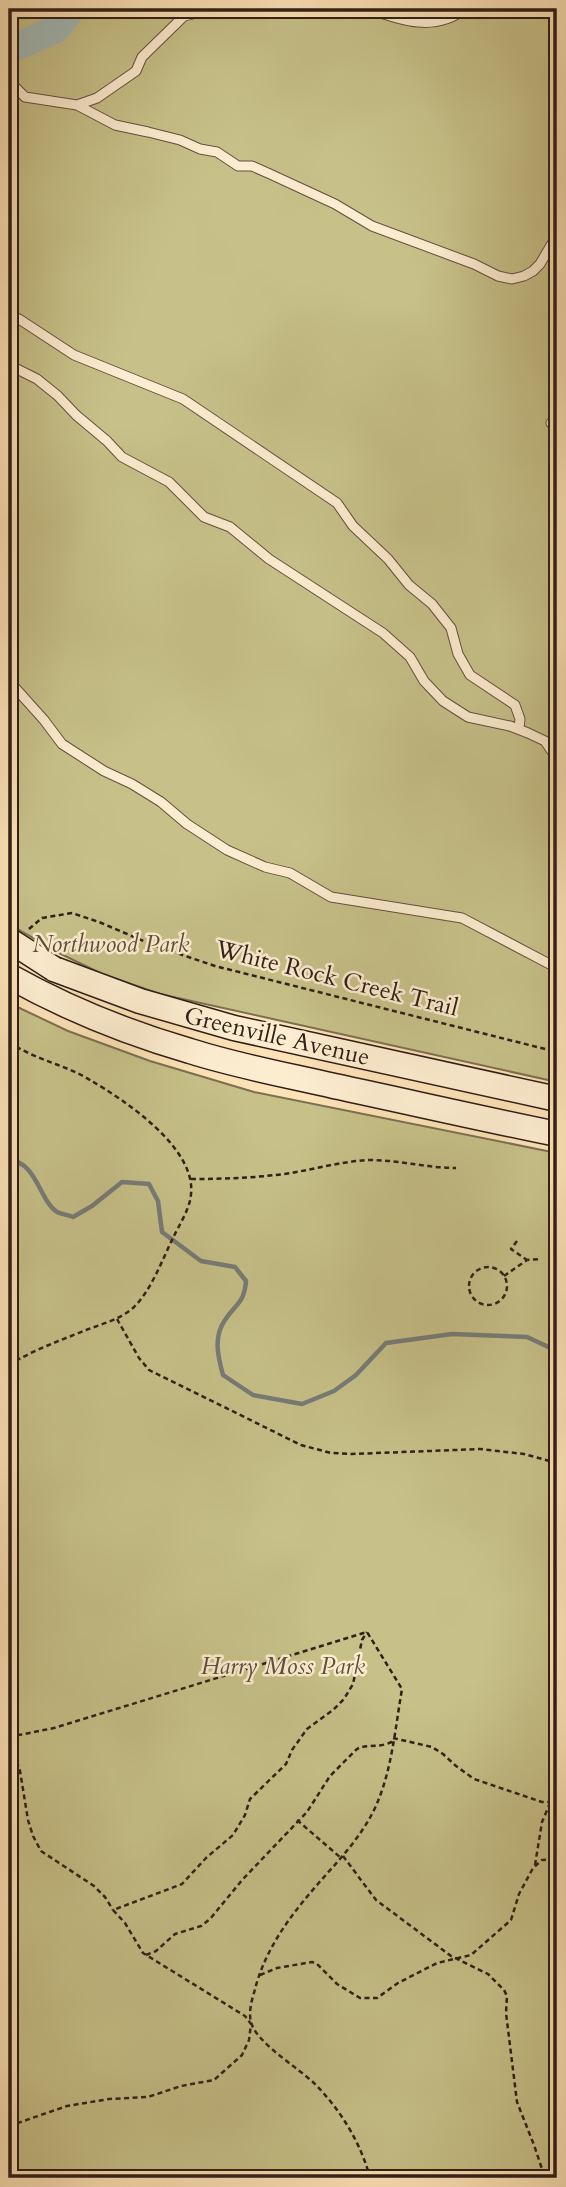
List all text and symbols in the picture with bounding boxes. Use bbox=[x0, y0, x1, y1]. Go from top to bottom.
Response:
park label: Northwood Park bbox=[33, 928, 190, 961]
street label: White Rock Creek Trail bbox=[211, 932, 462, 1025]
street label: Greenville Avenue bbox=[181, 999, 373, 1074]
park label: Harry Moss Park bbox=[201, 1650, 365, 1683]

